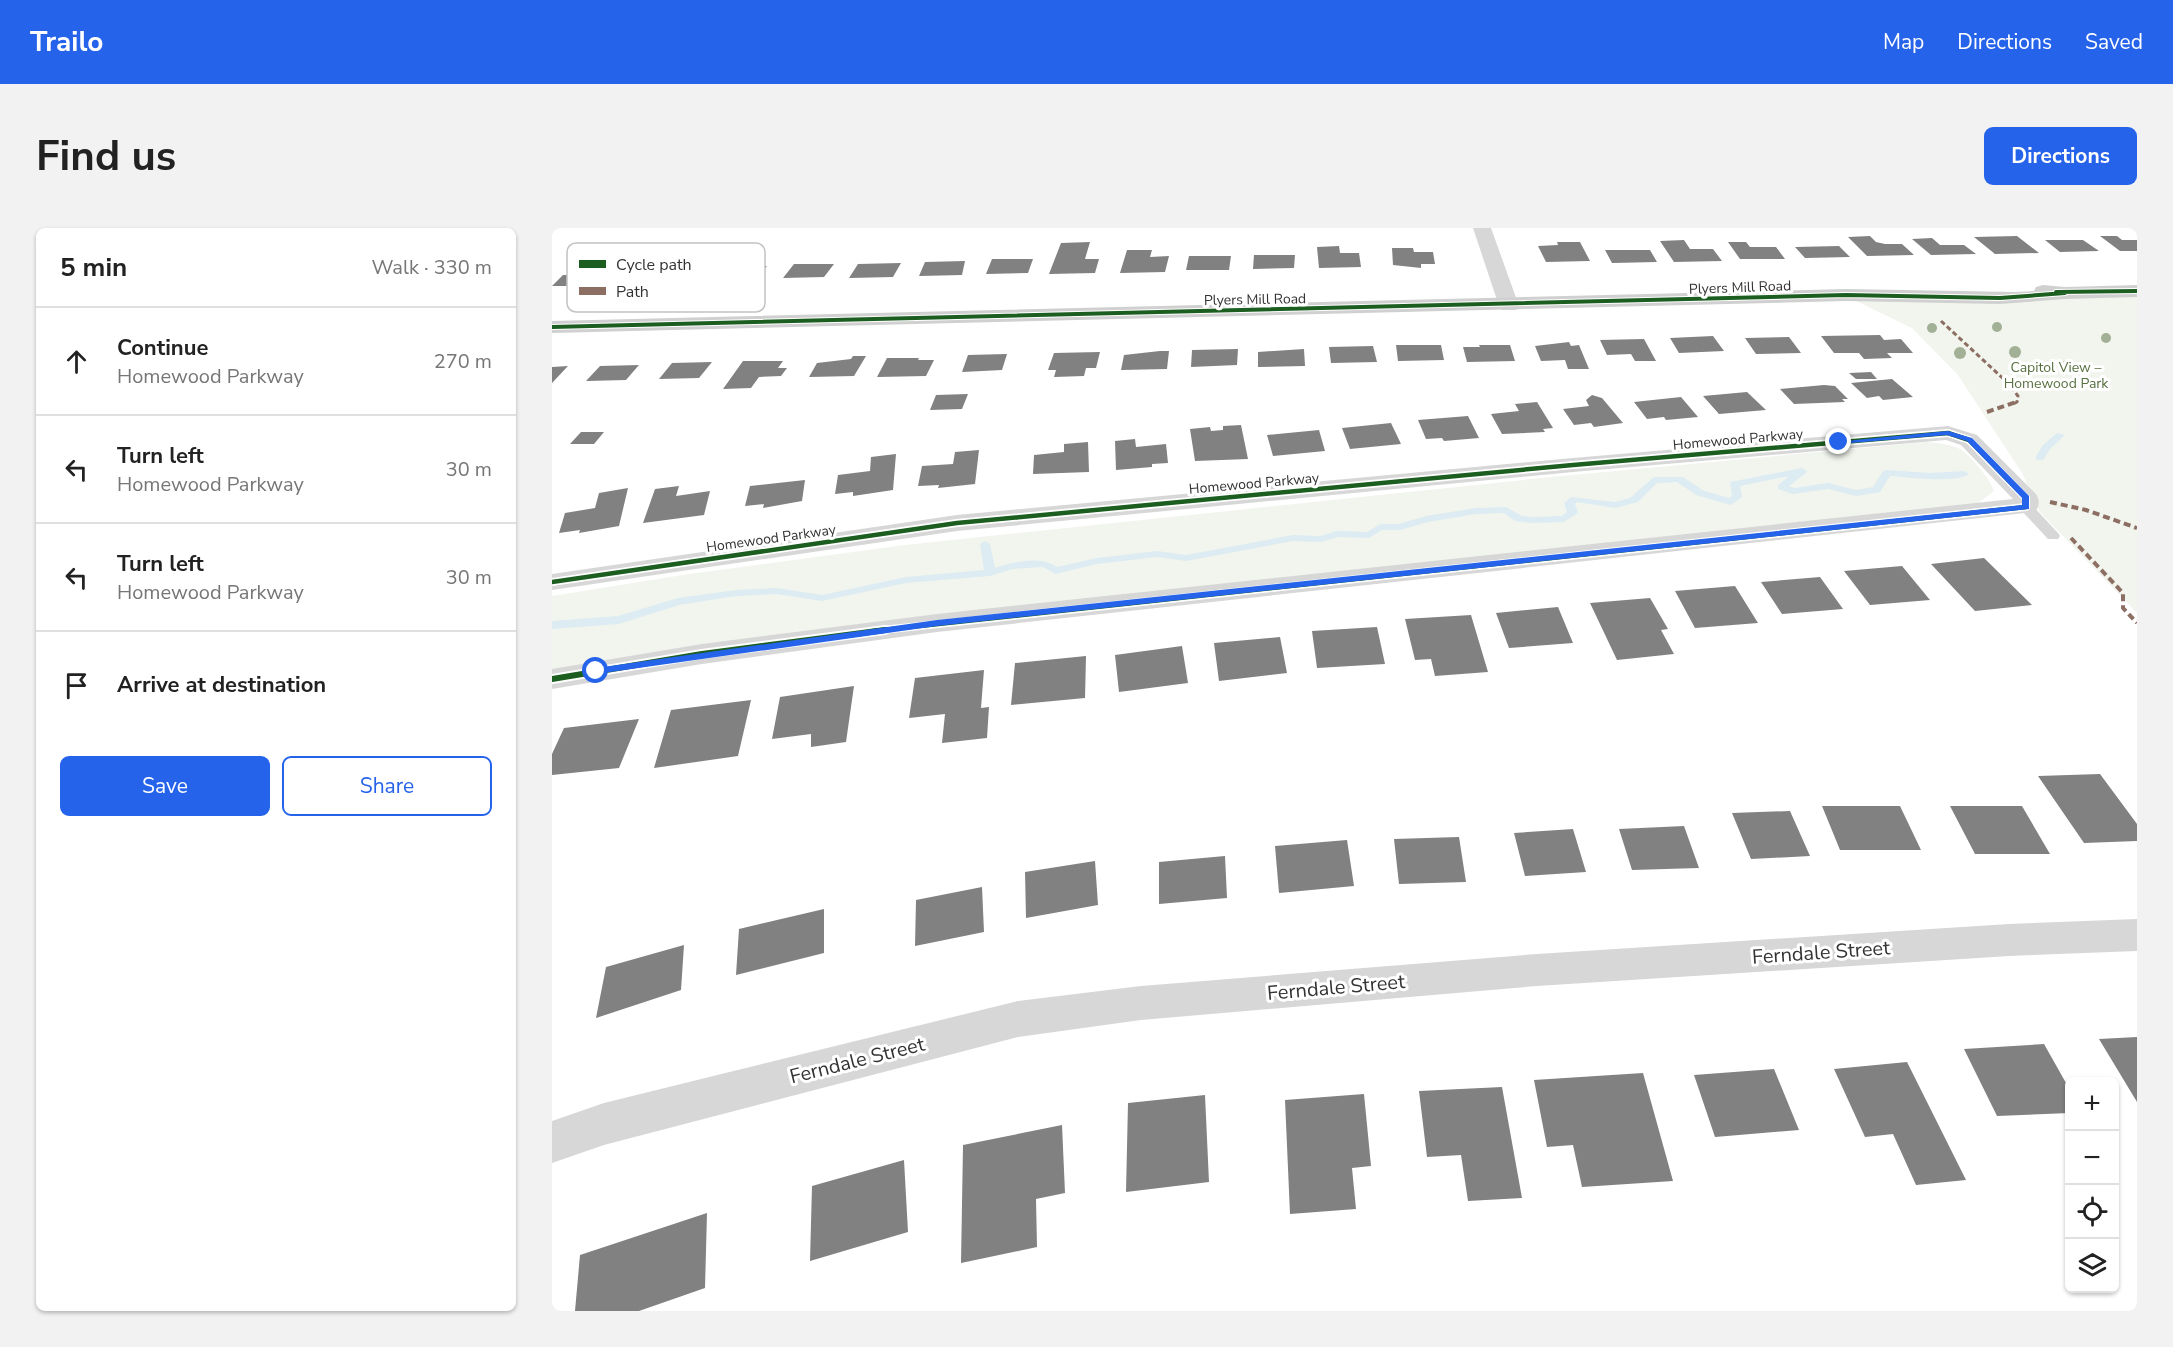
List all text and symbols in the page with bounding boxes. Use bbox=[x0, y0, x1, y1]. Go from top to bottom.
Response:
text: Trailo bbox=[30, 23, 103, 61]
text: Map bbox=[1883, 28, 1924, 56]
text: Directions bbox=[1957, 28, 2052, 56]
text: Saved bbox=[2085, 28, 2143, 56]
button: Directions bbox=[1984, 127, 2137, 185]
text: Find us bbox=[36, 128, 176, 185]
legend bbox=[567, 243, 765, 312]
text: 5 min bbox=[60, 250, 127, 285]
text: Walk · 330 m bbox=[372, 254, 492, 281]
text: Cycle path bbox=[616, 254, 692, 276]
street label: Plyers Mill Road bbox=[1689, 276, 1791, 299]
text: Path bbox=[616, 281, 649, 303]
street label: Plyers Mill Road bbox=[1204, 289, 1306, 310]
text: Continue bbox=[117, 333, 208, 363]
icon: ahead bbox=[60, 345, 93, 378]
text: 270 m bbox=[434, 348, 492, 375]
park label: Capitol View – Homewood Park bbox=[2004, 358, 2109, 393]
text: Homewood Parkway bbox=[117, 363, 304, 390]
street label: Homewood Parkway bbox=[1672, 424, 1805, 455]
route end bbox=[1825, 428, 1851, 454]
text: Turn left bbox=[117, 441, 204, 471]
icon: left bbox=[60, 453, 93, 486]
text: 30 m bbox=[446, 456, 492, 483]
street label: Homewood Parkway bbox=[1188, 468, 1321, 499]
text: Homewood Parkway bbox=[117, 471, 304, 498]
street label: Homewood Parkway bbox=[705, 520, 838, 557]
text: Turn left bbox=[117, 549, 204, 579]
icon: left bbox=[60, 561, 93, 594]
text: 30 m bbox=[446, 564, 492, 591]
text: Homewood Parkway bbox=[117, 579, 304, 606]
route start bbox=[582, 657, 608, 683]
icon: arrive bbox=[60, 669, 93, 702]
text: Arrive at destination bbox=[117, 670, 326, 700]
button: Save bbox=[60, 756, 270, 816]
button: Share bbox=[282, 756, 492, 816]
street label: Ferndale Street bbox=[1751, 934, 1892, 971]
street label: Ferndale Street bbox=[1266, 968, 1407, 1007]
street label: Ferndale Street bbox=[787, 1030, 928, 1090]
map controls bbox=[2065, 1077, 2119, 1293]
button: + bbox=[2065, 1077, 2119, 1131]
button: − bbox=[2065, 1131, 2119, 1185]
button: locate bbox=[2065, 1185, 2119, 1239]
button: layers bbox=[2065, 1239, 2119, 1293]

